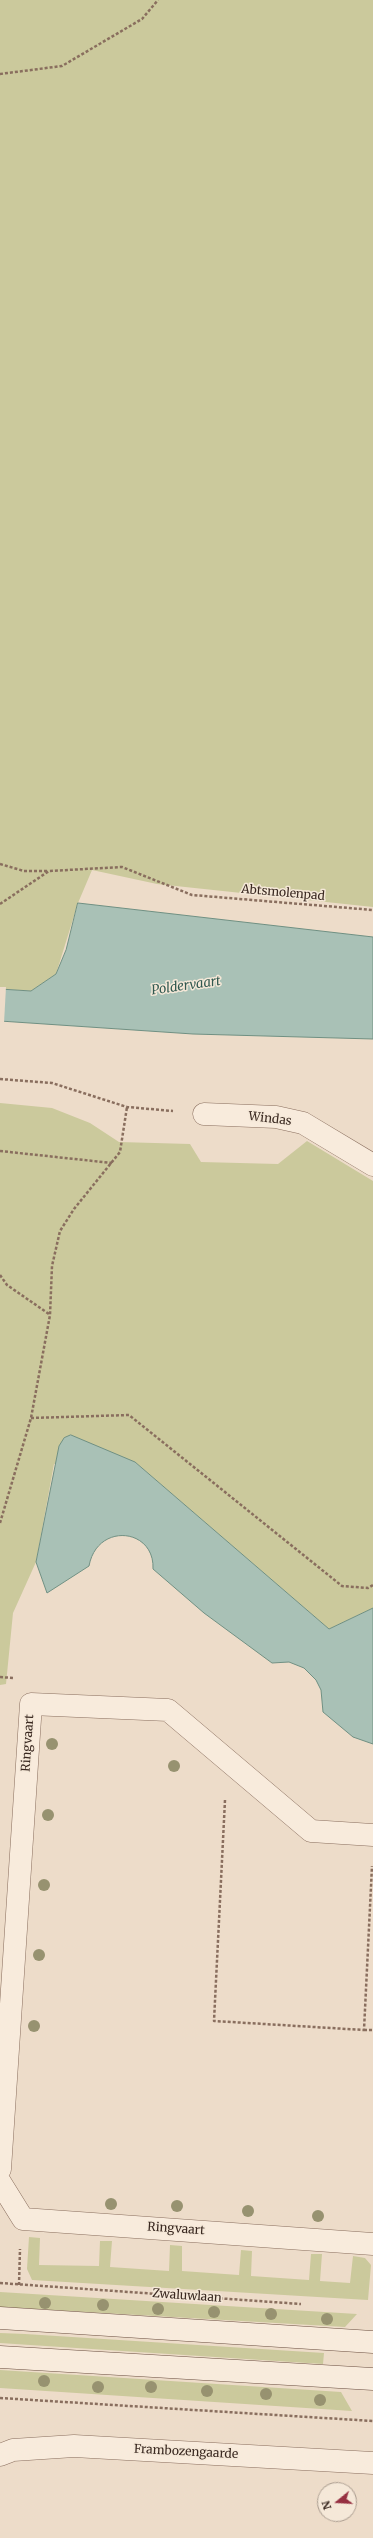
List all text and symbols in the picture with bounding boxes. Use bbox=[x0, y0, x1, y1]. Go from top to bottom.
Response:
street label: Abtsmolenpad bbox=[241, 882, 325, 904]
water label: Poldervaart bbox=[150, 973, 222, 999]
street label: Windas bbox=[248, 1109, 292, 1129]
street label: Ringvaart bbox=[19, 1714, 37, 1772]
street label: Ringvaart bbox=[147, 2220, 205, 2238]
street label: Zwaluwlaan bbox=[152, 2286, 222, 2306]
street label: Frambozengaarde bbox=[134, 2442, 238, 2462]
north arrow bbox=[317, 2482, 357, 2522]
text: N bbox=[319, 2499, 335, 2512]

